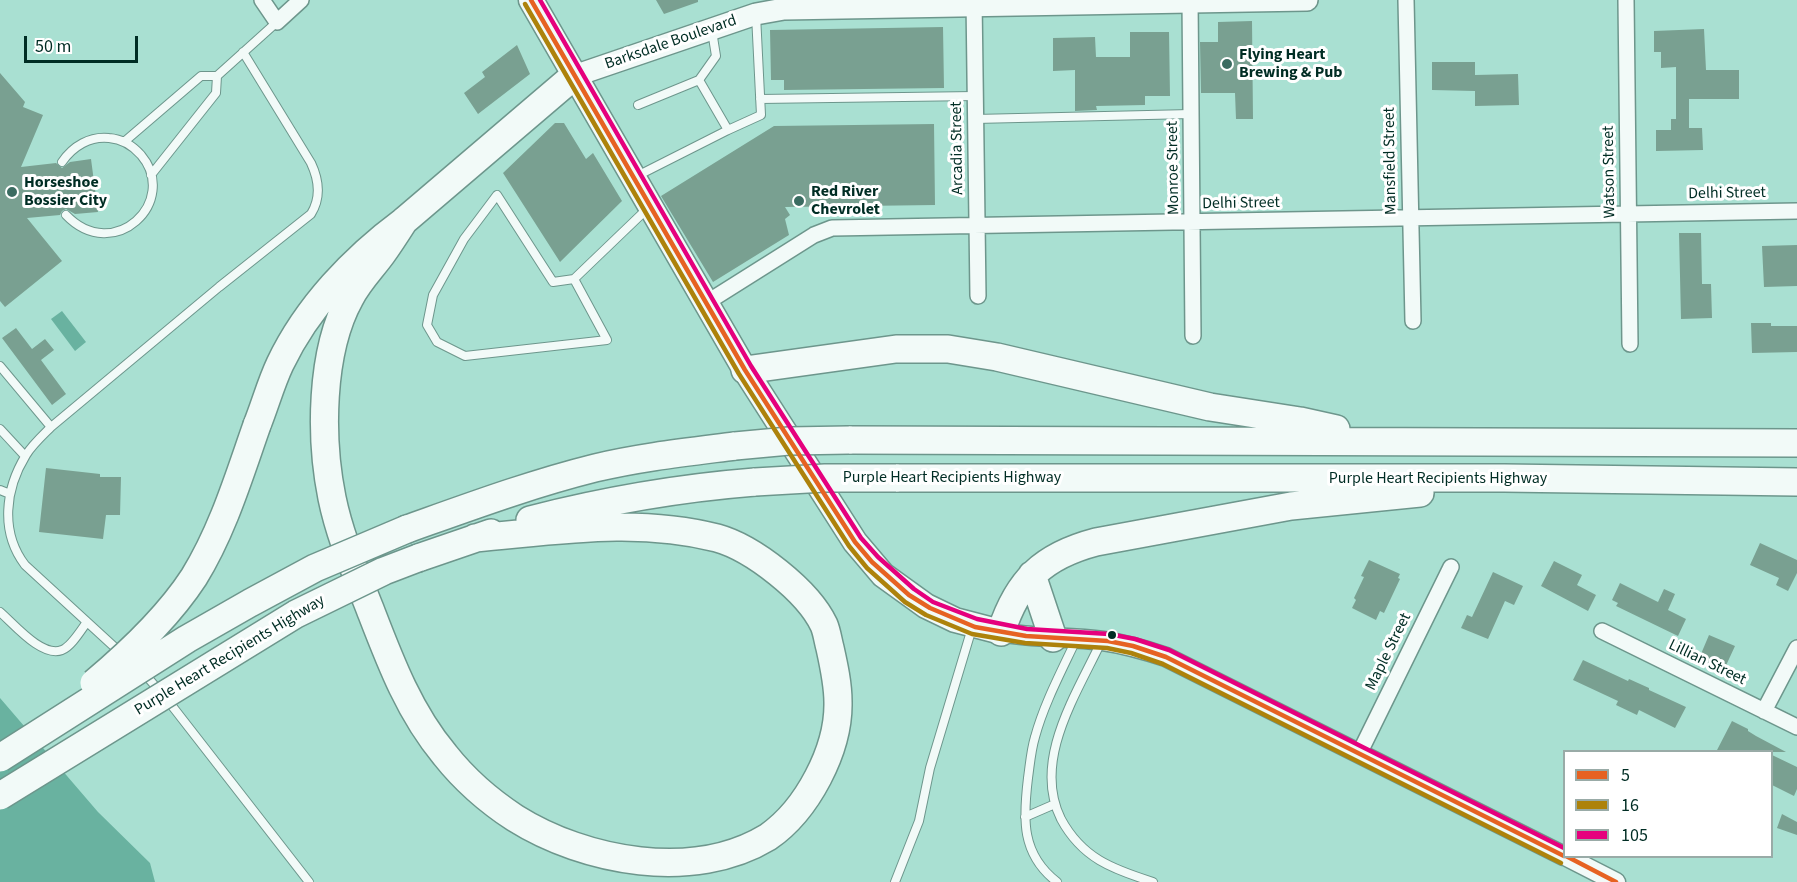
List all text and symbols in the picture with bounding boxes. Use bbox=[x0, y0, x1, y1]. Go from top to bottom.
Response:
street label: Barksdale Boulevard bbox=[603, 11, 739, 75]
scale bar bbox=[27, 24, 141, 62]
text: 50 m bbox=[35, 34, 71, 59]
place label: Flying Heart Brewing & Pub bbox=[1239, 45, 1342, 83]
marker: Flying Heart Brewing & Pub bbox=[1220, 57, 1234, 71]
street label: Arcadia Street bbox=[948, 101, 968, 195]
street label: Mansfield Street bbox=[1380, 107, 1402, 215]
street label: Monroe Street bbox=[1164, 121, 1184, 215]
street label: Watson Street bbox=[1600, 125, 1620, 219]
place label: Horseshoe Bossier City bbox=[24, 173, 107, 211]
place label: Red River Chevrolet bbox=[811, 182, 880, 220]
street label: Delhi Street bbox=[1688, 184, 1766, 204]
marker: Horseshoe Bossier City bbox=[5, 185, 19, 199]
marker: Red River Chevrolet bbox=[792, 194, 806, 208]
street label: Delhi Street bbox=[1202, 194, 1280, 214]
street label: Purple Heart Recipients Highway bbox=[843, 468, 1061, 488]
street label: Purple Heart Recipients Highway bbox=[1329, 469, 1547, 489]
street label: Purple Heart Recipients Highway bbox=[131, 591, 329, 721]
street label: Maple Street bbox=[1362, 610, 1416, 694]
unlabelled marker bbox=[1106, 629, 1118, 641]
street label: Lillian Street bbox=[1665, 636, 1749, 690]
legend bbox=[1563, 750, 1773, 858]
text: 5 bbox=[1621, 763, 1630, 788]
text: 16 bbox=[1621, 793, 1639, 818]
text: 105 bbox=[1621, 823, 1648, 848]

